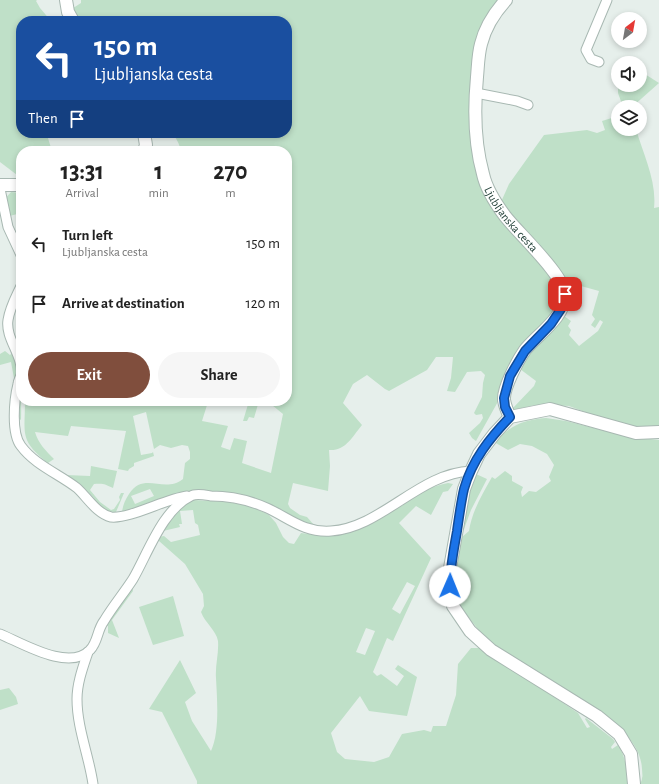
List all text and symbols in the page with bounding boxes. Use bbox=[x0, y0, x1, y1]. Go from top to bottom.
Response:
north arrow bbox=[611, 12, 647, 48]
map controls bbox=[611, 12, 647, 136]
icon: left bbox=[28, 32, 80, 84]
text: 150 m bbox=[94, 33, 158, 61]
button: sound bbox=[611, 56, 647, 92]
text: Ljubljanska cesta bbox=[94, 66, 213, 84]
button: layers bbox=[611, 100, 647, 136]
icon: arrive bbox=[66, 108, 88, 130]
text: Then bbox=[28, 111, 58, 126]
text: 13:31 bbox=[61, 160, 104, 184]
text: 1 bbox=[154, 160, 163, 184]
text: 270 bbox=[213, 160, 247, 184]
street label: Ljubljanska cesta bbox=[482, 185, 541, 254]
text: Arrival bbox=[66, 187, 99, 200]
text: min bbox=[149, 187, 169, 200]
text: m bbox=[225, 187, 236, 200]
text: Turn left bbox=[62, 228, 113, 243]
icon: left bbox=[28, 233, 50, 255]
text: 150 m bbox=[246, 236, 280, 251]
text: Ljubljanska cesta bbox=[62, 246, 148, 259]
pin bbox=[548, 277, 582, 311]
icon: arrive bbox=[554, 283, 576, 305]
icon: arrive bbox=[28, 293, 50, 315]
text: Arrive at destination bbox=[62, 296, 185, 311]
text: 120 m bbox=[246, 296, 280, 311]
button: Exit bbox=[28, 352, 150, 398]
button: Share bbox=[158, 352, 280, 398]
position arrow bbox=[429, 565, 471, 607]

